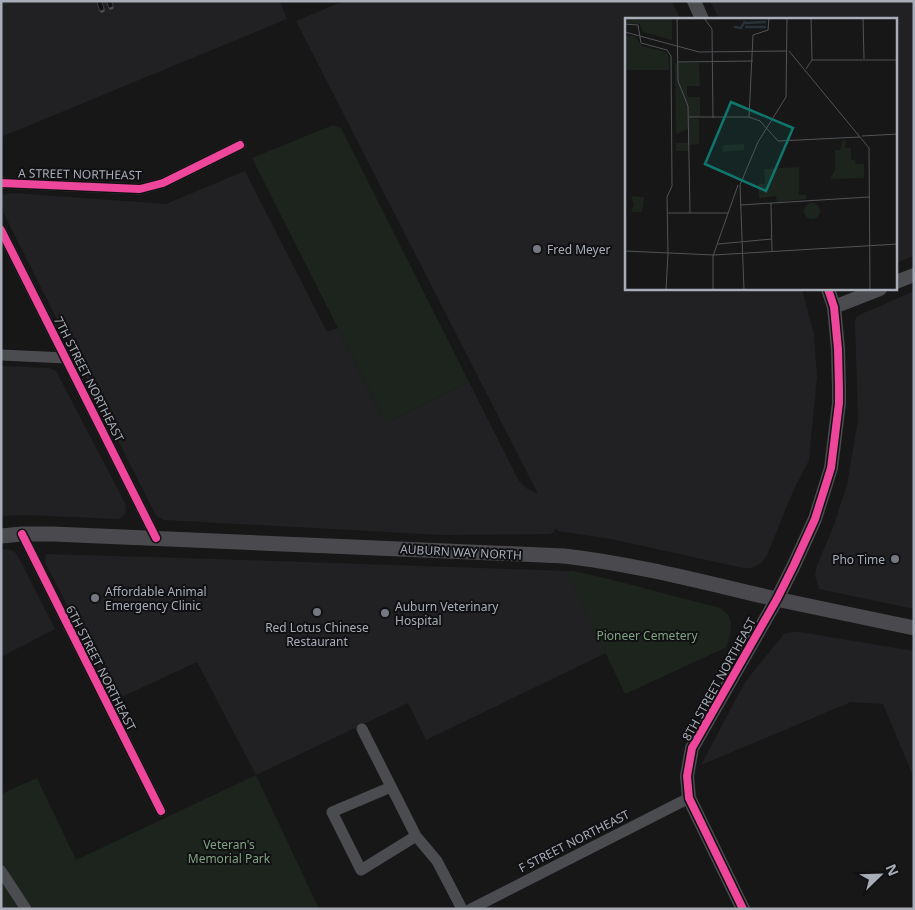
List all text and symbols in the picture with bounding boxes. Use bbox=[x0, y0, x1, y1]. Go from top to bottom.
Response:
inset map bbox=[625, 18, 898, 290]
street label: A STREET NORTHEAST bbox=[18, 164, 142, 184]
place label: Fred Meyer bbox=[547, 241, 611, 258]
marker: Fred Meyer bbox=[531, 243, 543, 255]
street label: 7TH STREET NORTHEAST bbox=[50, 313, 128, 445]
street label: AUBURN WAY NORTH bbox=[400, 540, 522, 564]
place label: Pho Time bbox=[832, 551, 885, 568]
marker: Pho Time bbox=[889, 553, 901, 565]
place label: Affordable Animal Emergency Clinic bbox=[105, 583, 207, 614]
marker: Affordable Animal Emergency Clinic bbox=[89, 592, 101, 604]
place label: Auburn Veterinary Hospital bbox=[395, 598, 499, 629]
street label: 6TH STREET NORTHEAST bbox=[62, 602, 140, 734]
marker: Red Lotus Chinese Restaurant bbox=[311, 606, 323, 618]
marker: Auburn Veterinary Hospital bbox=[379, 607, 391, 619]
street label: 8TH STREET NORTHEAST bbox=[678, 614, 760, 744]
place label: Red Lotus Chinese Restaurant bbox=[265, 619, 369, 650]
park label: Pioneer Cemetery bbox=[596, 627, 698, 644]
street label: F STREET NORTHEAST bbox=[516, 806, 633, 876]
park label: Veteran's Memorial Park bbox=[188, 836, 271, 867]
north arrow bbox=[855, 850, 905, 900]
text: N bbox=[881, 861, 903, 879]

